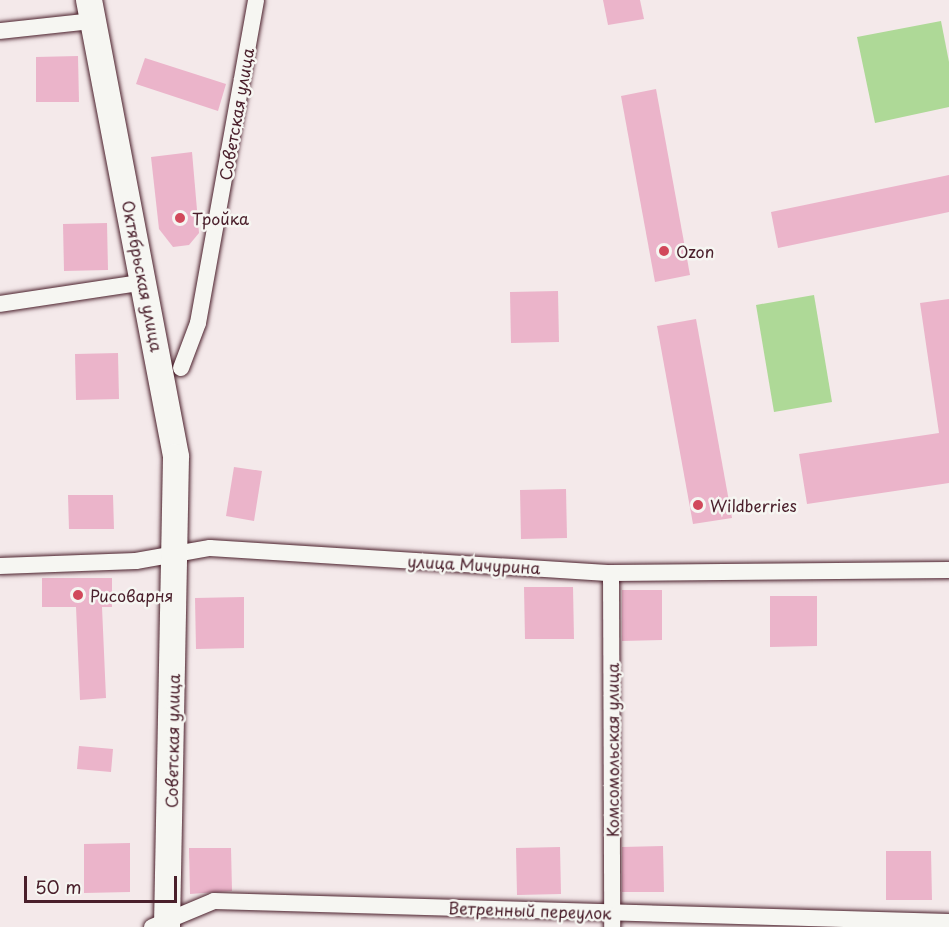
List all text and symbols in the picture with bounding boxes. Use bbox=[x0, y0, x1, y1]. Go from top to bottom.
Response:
street label: Советская улица bbox=[215, 46, 257, 182]
street label: Октябрьская улица bbox=[119, 198, 167, 354]
place label: Тройка bbox=[192, 208, 249, 228]
marker: Тройка bbox=[173, 211, 187, 225]
place label: Ozon bbox=[676, 241, 714, 261]
marker: Ozon bbox=[657, 244, 671, 258]
place label: Wildberries bbox=[710, 495, 797, 515]
marker: Wildberries bbox=[691, 498, 705, 512]
street label: улица Мичурина bbox=[406, 551, 542, 577]
place label: Рисоварня bbox=[90, 585, 173, 605]
marker: Рисоварня bbox=[71, 588, 85, 602]
street label: Комсомольская улица bbox=[602, 662, 622, 838]
street label: Советская улица bbox=[161, 673, 183, 809]
scale bar bbox=[27, 864, 180, 902]
text: 50 m bbox=[35, 873, 82, 900]
street label: Ветренный переулок bbox=[448, 898, 612, 922]

